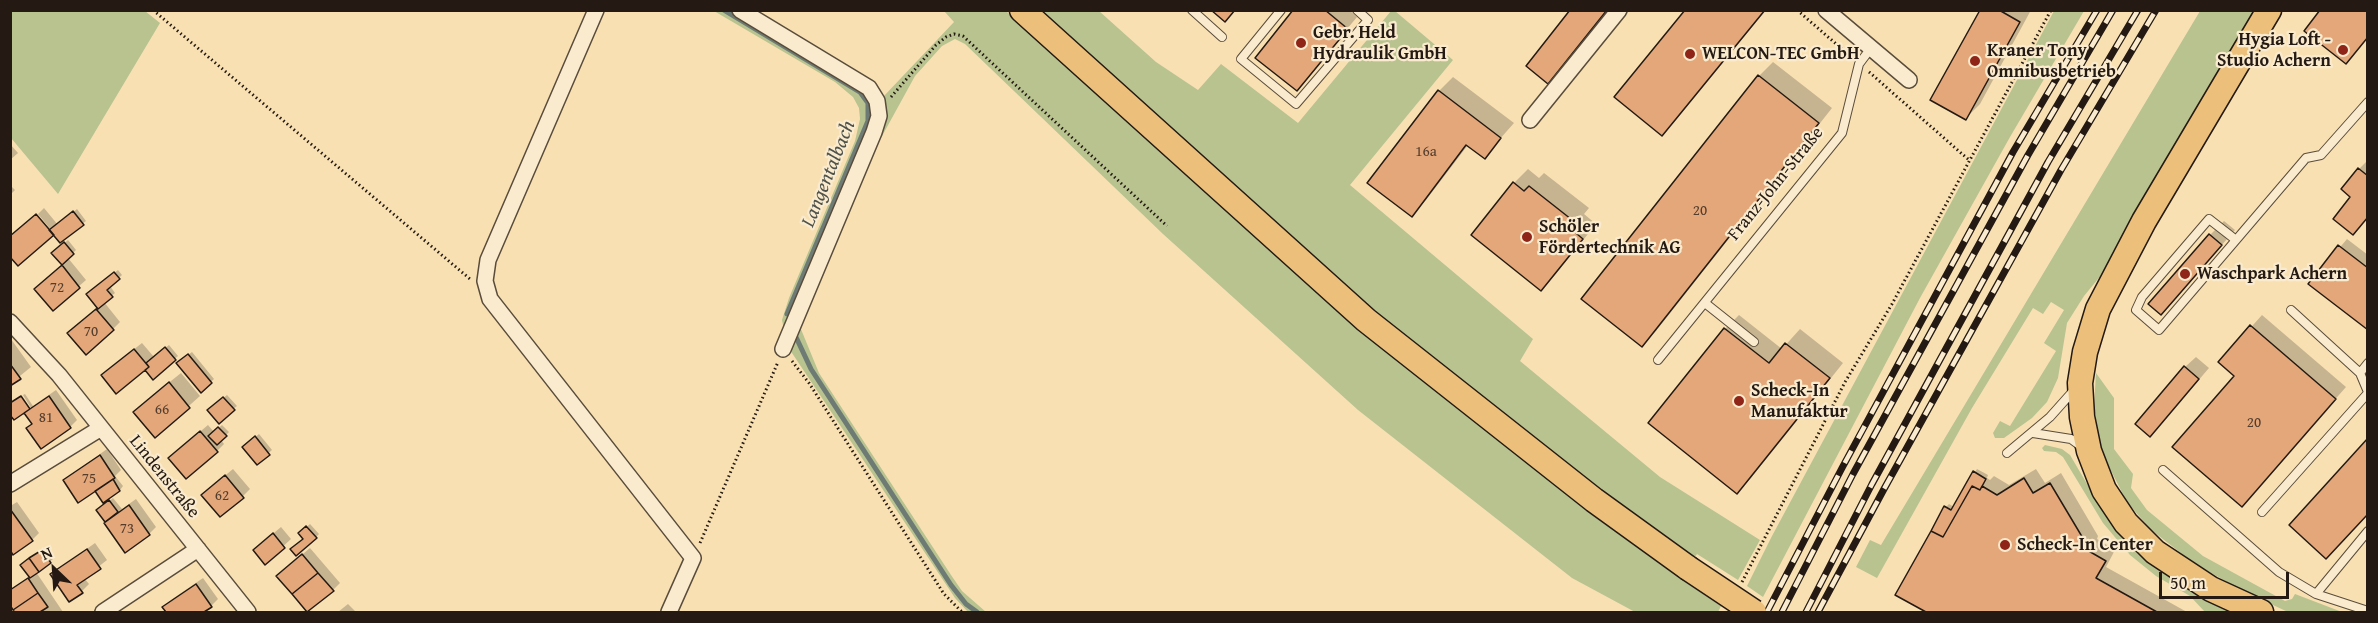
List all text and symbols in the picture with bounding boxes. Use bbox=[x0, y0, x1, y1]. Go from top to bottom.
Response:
place label: Gebr. Held Hydraulik GmbH bbox=[1313, 22, 1447, 64]
place label: Hygia Loft - Studio Achern bbox=[2217, 29, 2331, 72]
marker: Gebr. Held Hydraulik GmbH bbox=[1294, 36, 1308, 50]
place label: Kraner Tony Omnibusbetrieb bbox=[1987, 40, 2116, 82]
place label: WELCON-TEC GmbH bbox=[1702, 43, 1859, 65]
marker: Hygia Loft - Studio Achern bbox=[2336, 43, 2350, 57]
marker: WELCON-TEC GmbH bbox=[1683, 47, 1697, 61]
marker: Kraner Tony Omnibusbetrieb bbox=[1968, 54, 1982, 68]
water label: Langentalbach bbox=[797, 117, 861, 231]
street label: Franz-John-Straße bbox=[1724, 123, 1828, 245]
house number: 16a bbox=[1415, 143, 1437, 161]
house number: 20 bbox=[1693, 202, 1707, 220]
place label: Schöler Fördertechnik AG bbox=[1539, 216, 1680, 258]
marker: Schöler Fördertechnik AG bbox=[1520, 230, 1534, 244]
place label: Waschpark Achern bbox=[2197, 263, 2347, 285]
marker: Waschpark Achern bbox=[2178, 267, 2192, 281]
house number: 72 bbox=[50, 279, 64, 297]
house number: 70 bbox=[84, 323, 98, 341]
place label: Scheck-In Manufaktur bbox=[1751, 380, 1848, 422]
marker: Scheck-In Manufaktur bbox=[1732, 394, 1746, 408]
house number: 66 bbox=[155, 401, 169, 419]
house number: 81 bbox=[39, 409, 53, 427]
house number: 20 bbox=[2247, 414, 2261, 432]
street label: Lindenstraße bbox=[124, 431, 204, 523]
house number: 75 bbox=[82, 470, 96, 488]
house number: 62 bbox=[215, 487, 229, 505]
house number: 73 bbox=[120, 520, 134, 538]
place label: Scheck-In Center bbox=[2017, 534, 2153, 556]
marker: Scheck-In Center bbox=[1998, 538, 2012, 552]
north arrow bbox=[24, 539, 84, 599]
text: N bbox=[36, 540, 56, 566]
scale bar bbox=[2162, 560, 2292, 598]
text: 50 m bbox=[2170, 569, 2206, 596]

